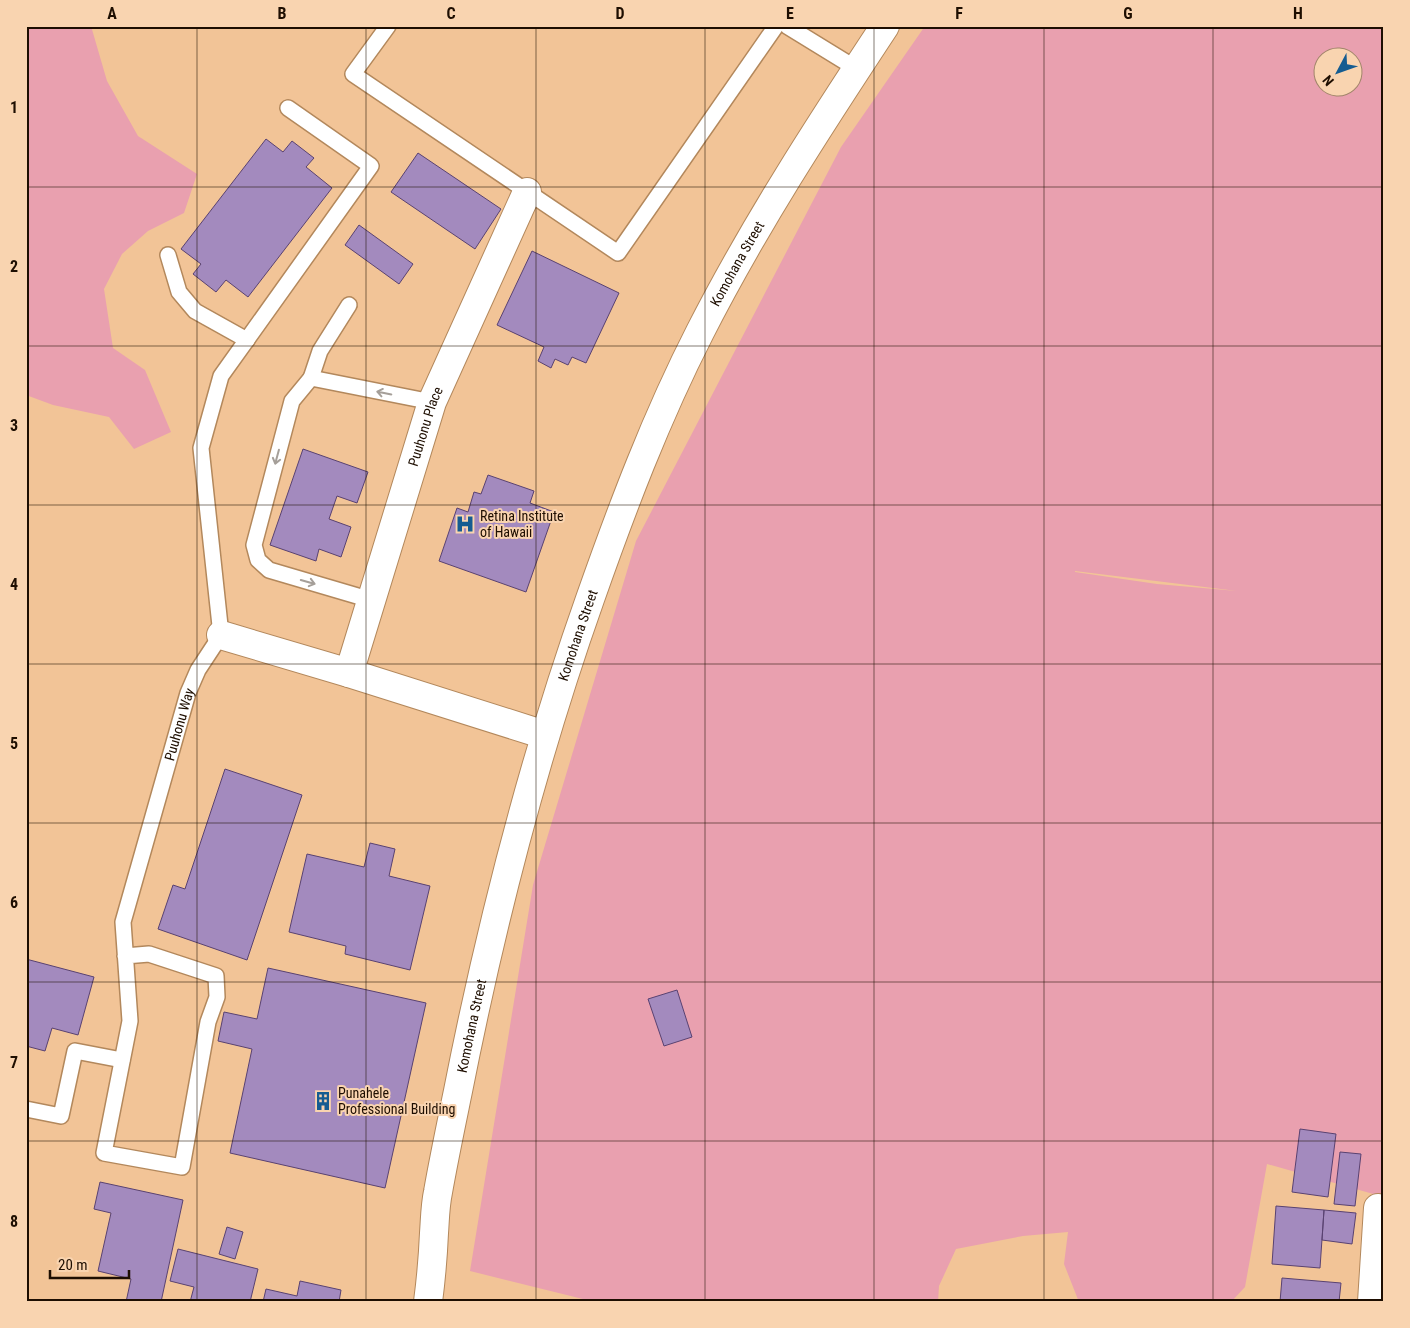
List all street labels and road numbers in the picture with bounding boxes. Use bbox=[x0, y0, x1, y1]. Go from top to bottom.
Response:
street label: Komohana Street bbox=[707, 218, 767, 309]
street label: Puuhonu Place bbox=[405, 384, 446, 468]
street label: Komohana Street bbox=[555, 588, 601, 683]
street label: Puuhonu Way bbox=[161, 685, 197, 763]
street label: Komohana Street bbox=[454, 978, 489, 1074]

